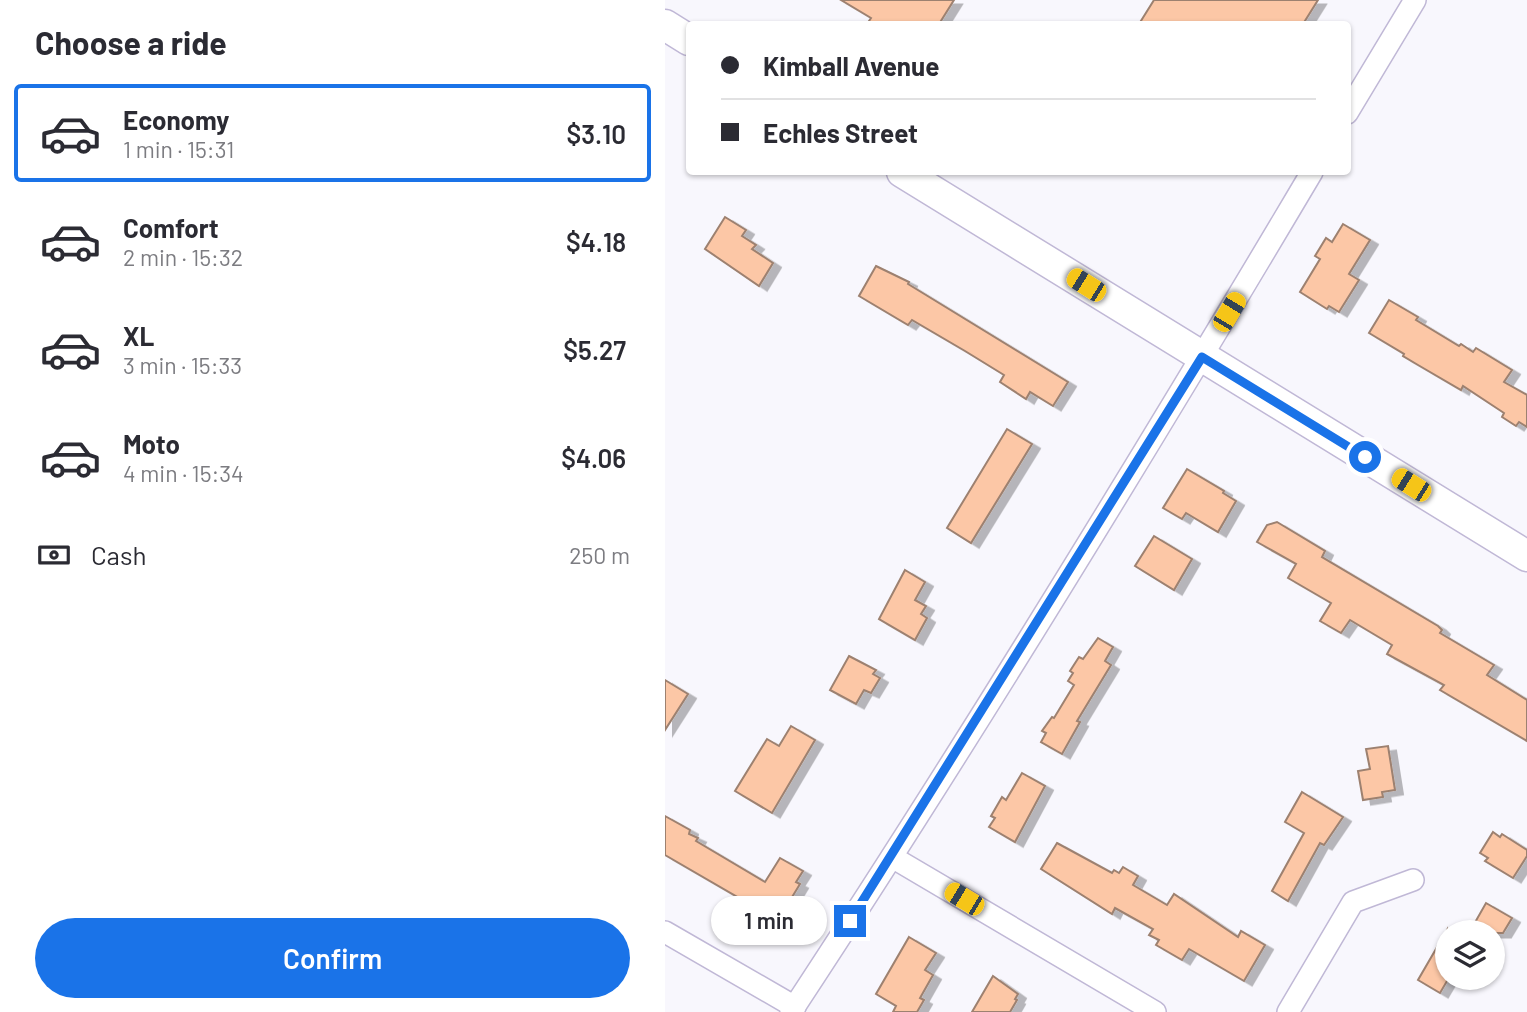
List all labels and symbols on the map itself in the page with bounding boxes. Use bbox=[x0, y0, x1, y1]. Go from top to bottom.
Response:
car bbox=[1063, 265, 1110, 305]
car bbox=[1210, 289, 1249, 335]
route start bbox=[1349, 441, 1381, 473]
car bbox=[1388, 465, 1435, 505]
car bbox=[941, 879, 988, 919]
callout: 1 min bbox=[710, 897, 825, 946]
route end bbox=[834, 905, 866, 937]

